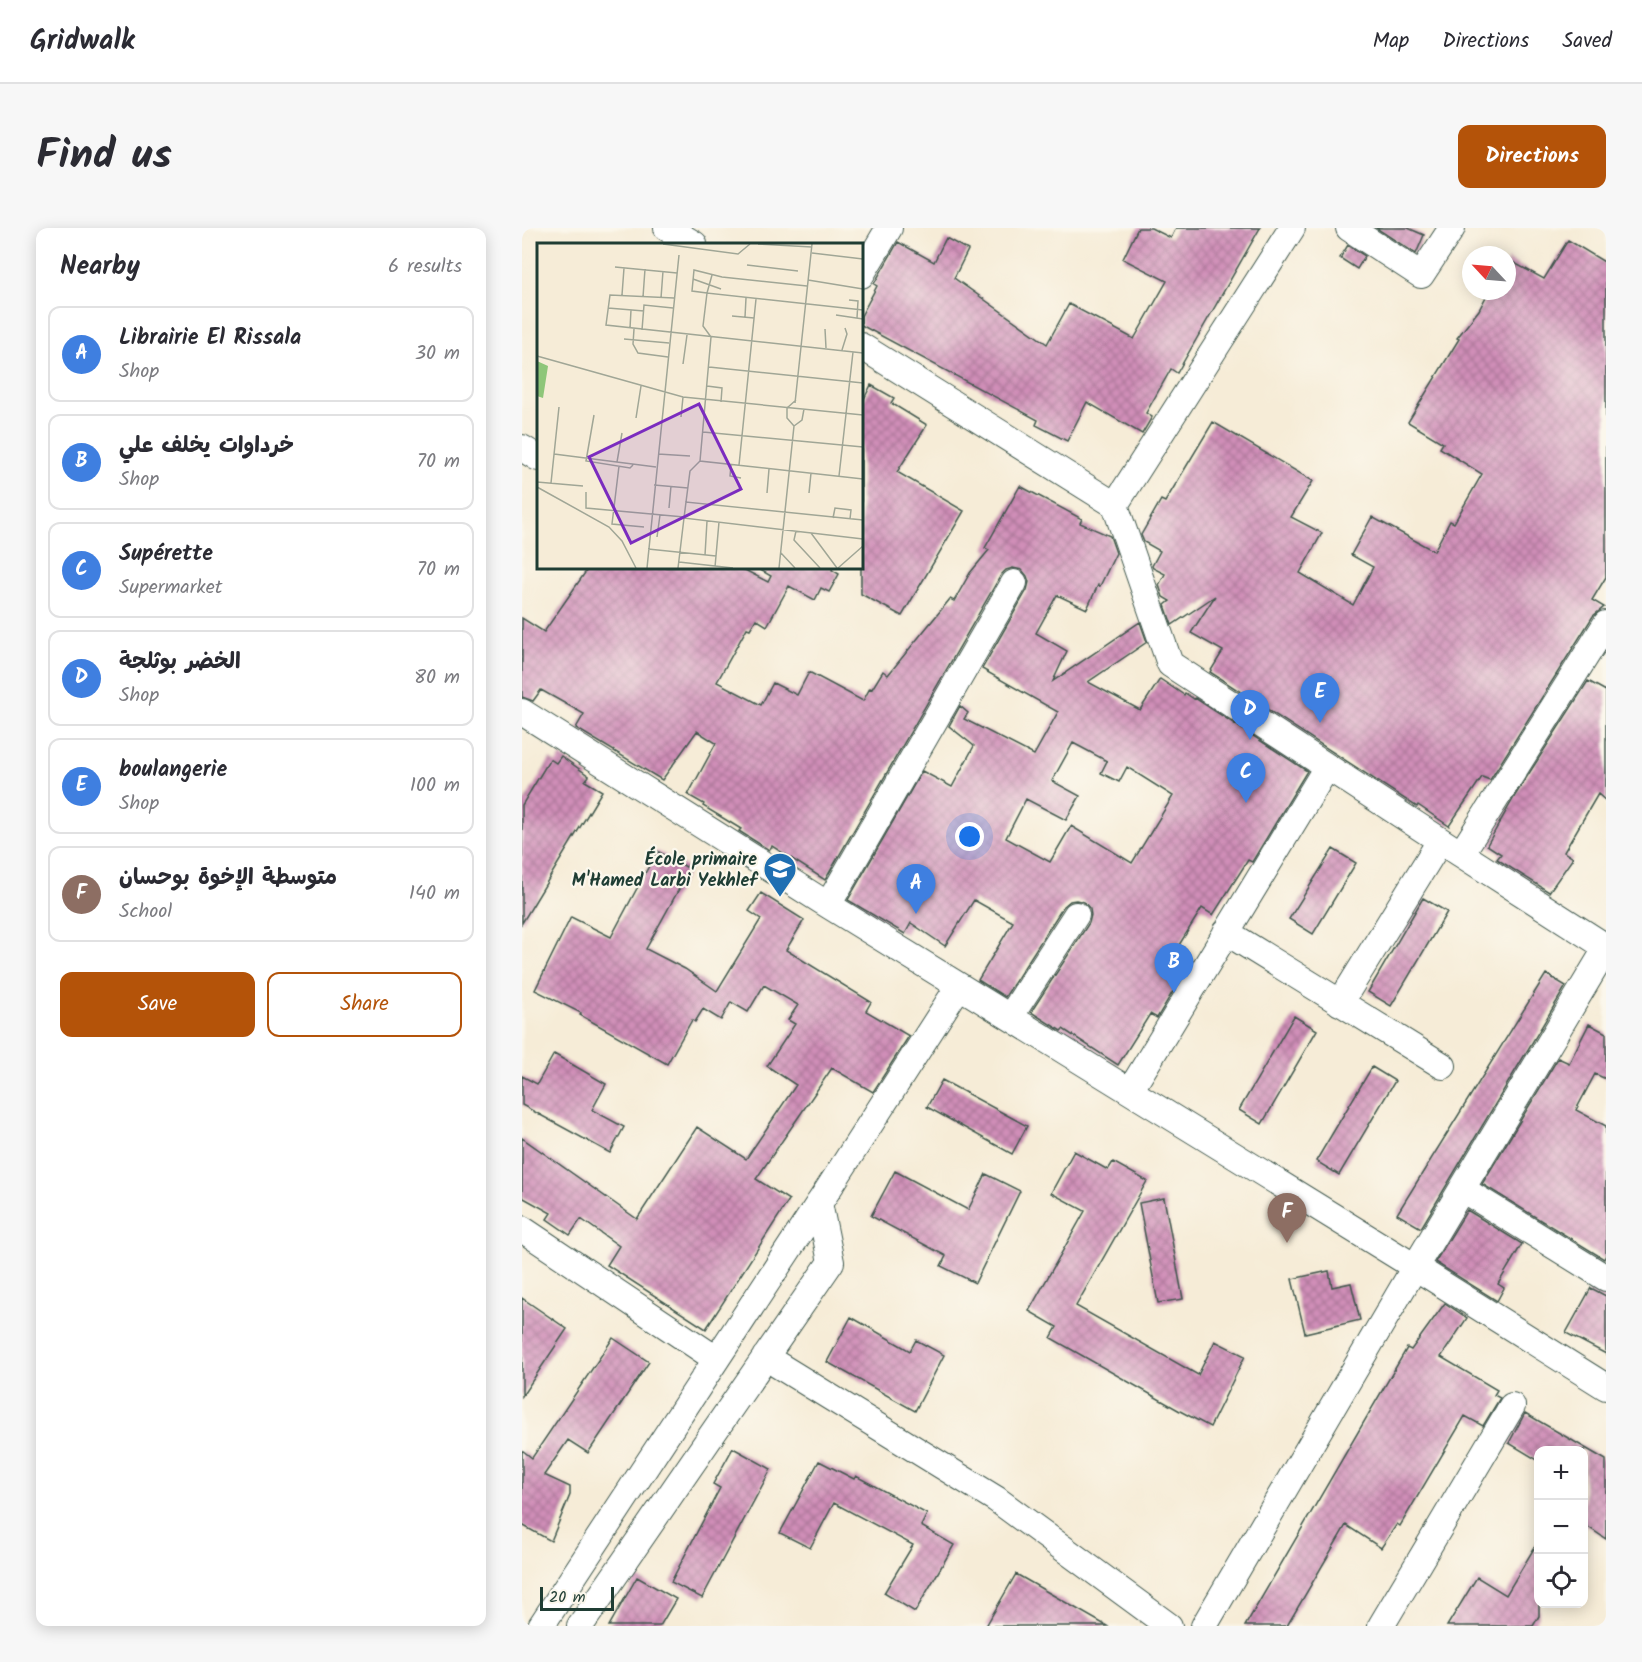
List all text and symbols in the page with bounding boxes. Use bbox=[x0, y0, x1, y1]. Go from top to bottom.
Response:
text: Gridwalk bbox=[30, 19, 135, 64]
text: Map bbox=[1373, 25, 1409, 58]
text: Directions bbox=[1442, 25, 1529, 58]
text: Saved bbox=[1562, 25, 1612, 58]
text: Find us bbox=[36, 123, 172, 190]
button: Directions bbox=[1458, 125, 1606, 188]
inset map bbox=[537, 243, 862, 568]
text: Nearby bbox=[60, 246, 140, 288]
north arrow bbox=[1462, 246, 1516, 300]
text: 6 results bbox=[388, 251, 462, 283]
text: Librairie El Rissala bbox=[119, 321, 301, 356]
text: A bbox=[75, 338, 88, 370]
text: 30 m bbox=[415, 338, 460, 370]
text: Shop bbox=[119, 356, 159, 388]
text: خرداوات يخلف علي bbox=[119, 429, 294, 464]
text: B bbox=[75, 446, 88, 478]
text: 70 m bbox=[417, 446, 460, 478]
text: Shop bbox=[119, 464, 159, 496]
text: Supérette bbox=[119, 537, 213, 572]
text: C bbox=[75, 554, 88, 586]
text: 70 m bbox=[417, 554, 460, 586]
text: Supermarket bbox=[119, 572, 222, 604]
text: الخضر بوثلجة bbox=[119, 645, 241, 680]
text: D bbox=[75, 662, 88, 694]
text: 80 m bbox=[414, 662, 460, 694]
pin: E bbox=[1300, 674, 1340, 723]
text: Shop bbox=[119, 680, 159, 712]
pin: D bbox=[1230, 690, 1270, 740]
text: boulangerie bbox=[119, 753, 227, 788]
pin: C bbox=[1226, 754, 1266, 803]
text: E bbox=[76, 770, 87, 802]
text: 100 m bbox=[410, 770, 460, 802]
text: Shop bbox=[119, 788, 159, 820]
your location bbox=[955, 822, 984, 851]
place label: École primaire M'Hamed Larbi Yekhlef bbox=[572, 846, 759, 896]
school or university icon: École primaire M'Hamed Larbi Yekhlef bbox=[762, 851, 798, 898]
text: متوسطة الإخوة بوحسان bbox=[119, 861, 337, 896]
pin: A bbox=[896, 864, 936, 914]
text: F bbox=[76, 878, 87, 910]
text: 140 m bbox=[409, 878, 460, 910]
text: School bbox=[119, 896, 172, 928]
pin: B bbox=[1154, 944, 1194, 993]
button: Save bbox=[60, 972, 255, 1037]
button: Share bbox=[267, 972, 462, 1037]
pin: F bbox=[1268, 1194, 1306, 1243]
map controls bbox=[1534, 1446, 1588, 1608]
button: + bbox=[1534, 1446, 1588, 1500]
button: − bbox=[1534, 1500, 1588, 1554]
button: locate bbox=[1534, 1554, 1588, 1608]
scale bar bbox=[540, 1584, 614, 1612]
text: 20 m bbox=[549, 1585, 585, 1610]

